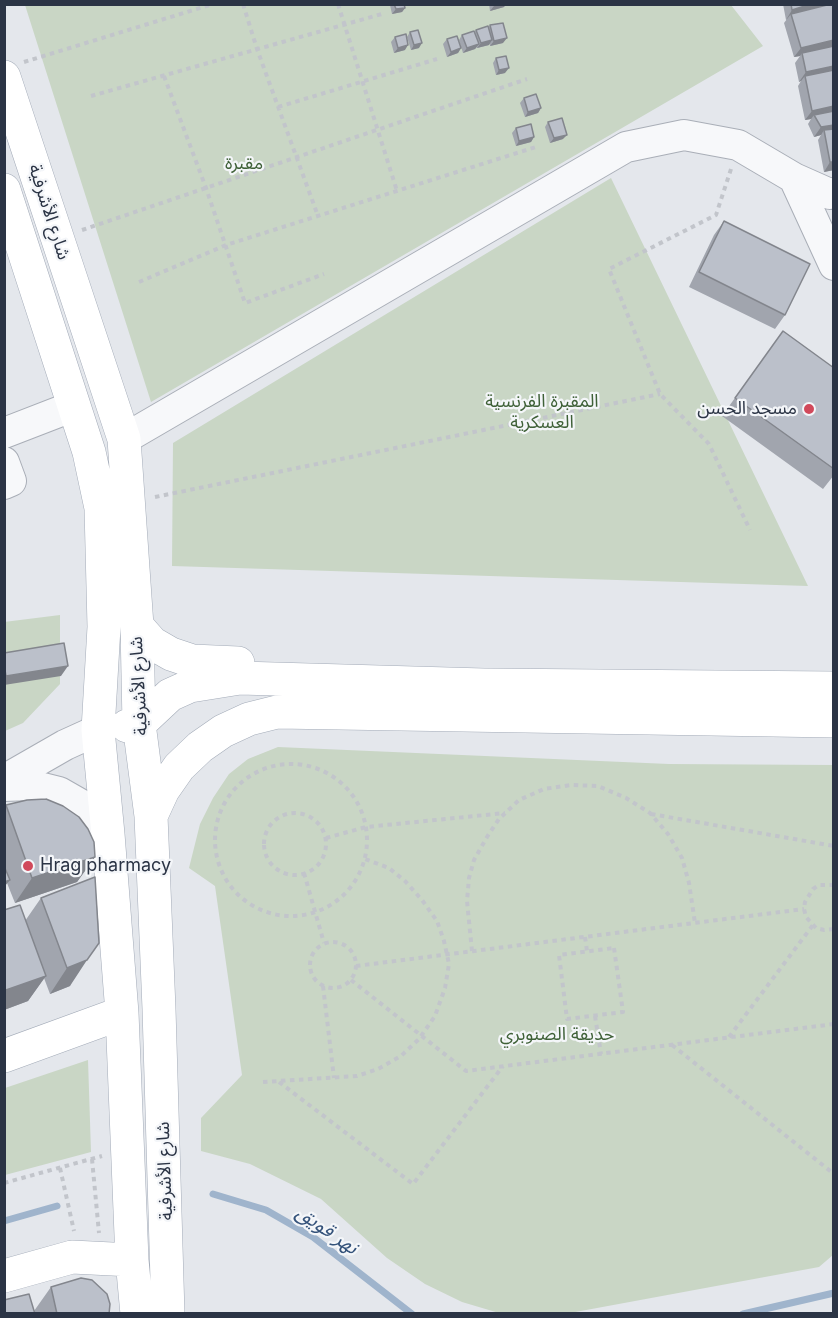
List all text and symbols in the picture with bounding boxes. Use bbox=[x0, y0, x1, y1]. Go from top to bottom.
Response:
park label: مقبرة bbox=[225, 153, 263, 175]
street label: شارع الأشرفية bbox=[23, 162, 75, 262]
park label: المقبرة الفرنسية العسكرية bbox=[485, 391, 599, 434]
place label: مسجد الحسن bbox=[697, 398, 797, 420]
marker: مسجد الحسن bbox=[802, 402, 816, 416]
street label: شارع الأشرفية bbox=[126, 636, 152, 736]
place label: Hrag pharmacy bbox=[40, 855, 171, 877]
marker: Hrag pharmacy bbox=[21, 859, 35, 873]
park label: حديقة الصنوبري bbox=[500, 1024, 614, 1046]
street label: شارع الأشرفية bbox=[152, 1121, 178, 1221]
water label: نهر قويق bbox=[292, 1200, 362, 1260]

